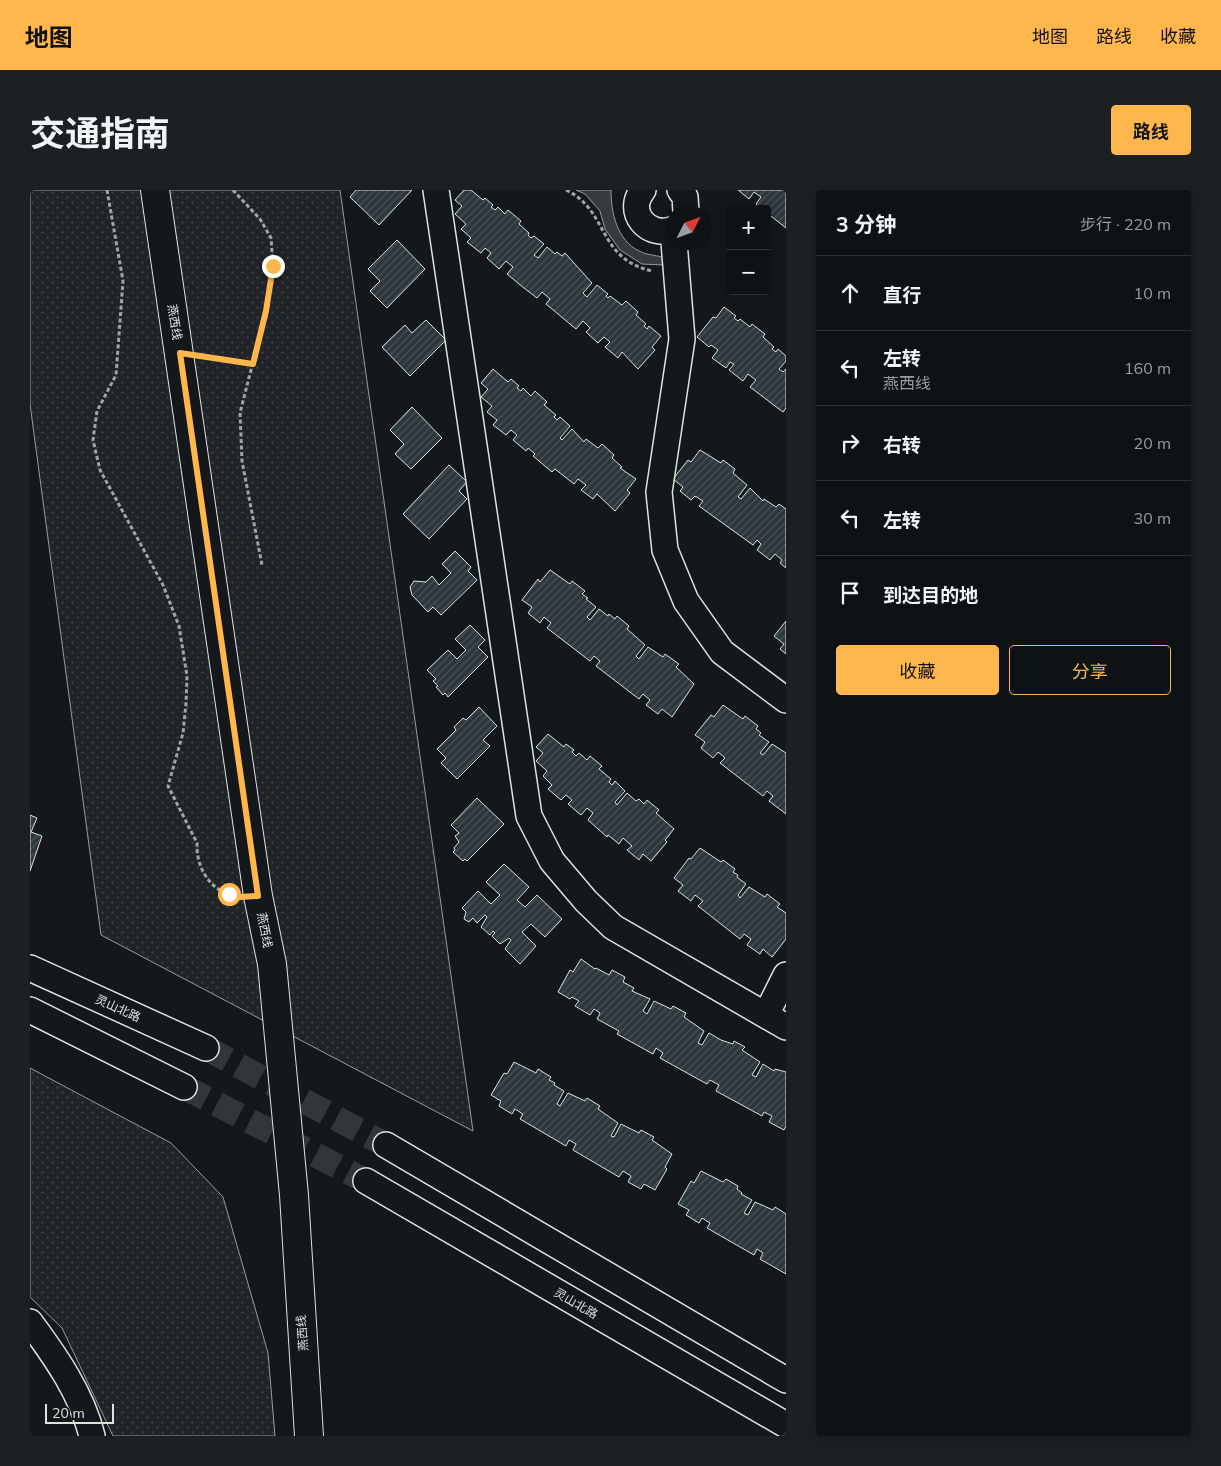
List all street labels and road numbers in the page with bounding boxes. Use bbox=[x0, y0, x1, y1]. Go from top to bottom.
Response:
street label: 燕西线 bbox=[165, 303, 185, 341]
street label: 燕西线 bbox=[254, 911, 276, 949]
street label: 灵山北路 bbox=[93, 991, 143, 1025]
street label: 灵山北路 bbox=[551, 1285, 601, 1321]
street label: 燕西线 bbox=[293, 1315, 311, 1351]

